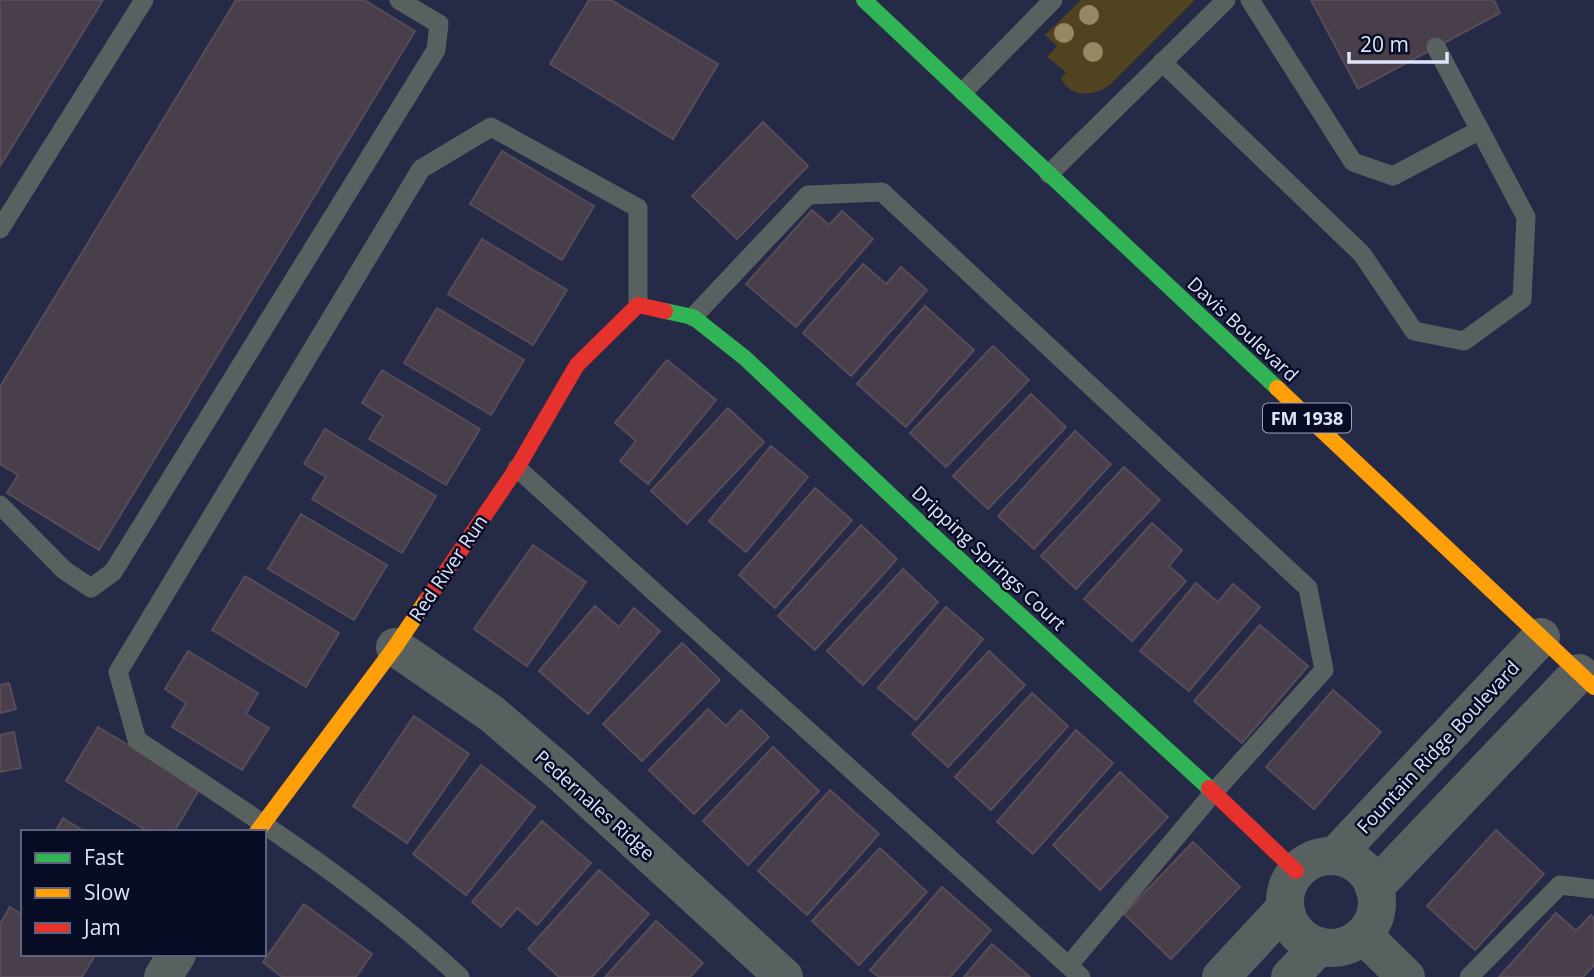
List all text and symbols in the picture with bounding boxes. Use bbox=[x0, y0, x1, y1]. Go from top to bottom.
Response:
scale bar bbox=[1349, 21, 1447, 65]
text: 20 m bbox=[1360, 30, 1409, 58]
street label: Davis Boulevard bbox=[1182, 271, 1304, 387]
road number: FM 1938 bbox=[1263, 404, 1351, 432]
street label: Dripping Springs Court bbox=[906, 480, 1072, 636]
street label: Red River Run bbox=[403, 510, 493, 626]
street label: Fountain Ridge Boulevard bbox=[1351, 655, 1525, 839]
street label: Pedernales Ridge bbox=[529, 744, 661, 866]
legend bbox=[21, 830, 266, 956]
text: Fast bbox=[84, 843, 124, 871]
text: Slow bbox=[84, 878, 130, 906]
text: Jam bbox=[82, 913, 121, 941]

